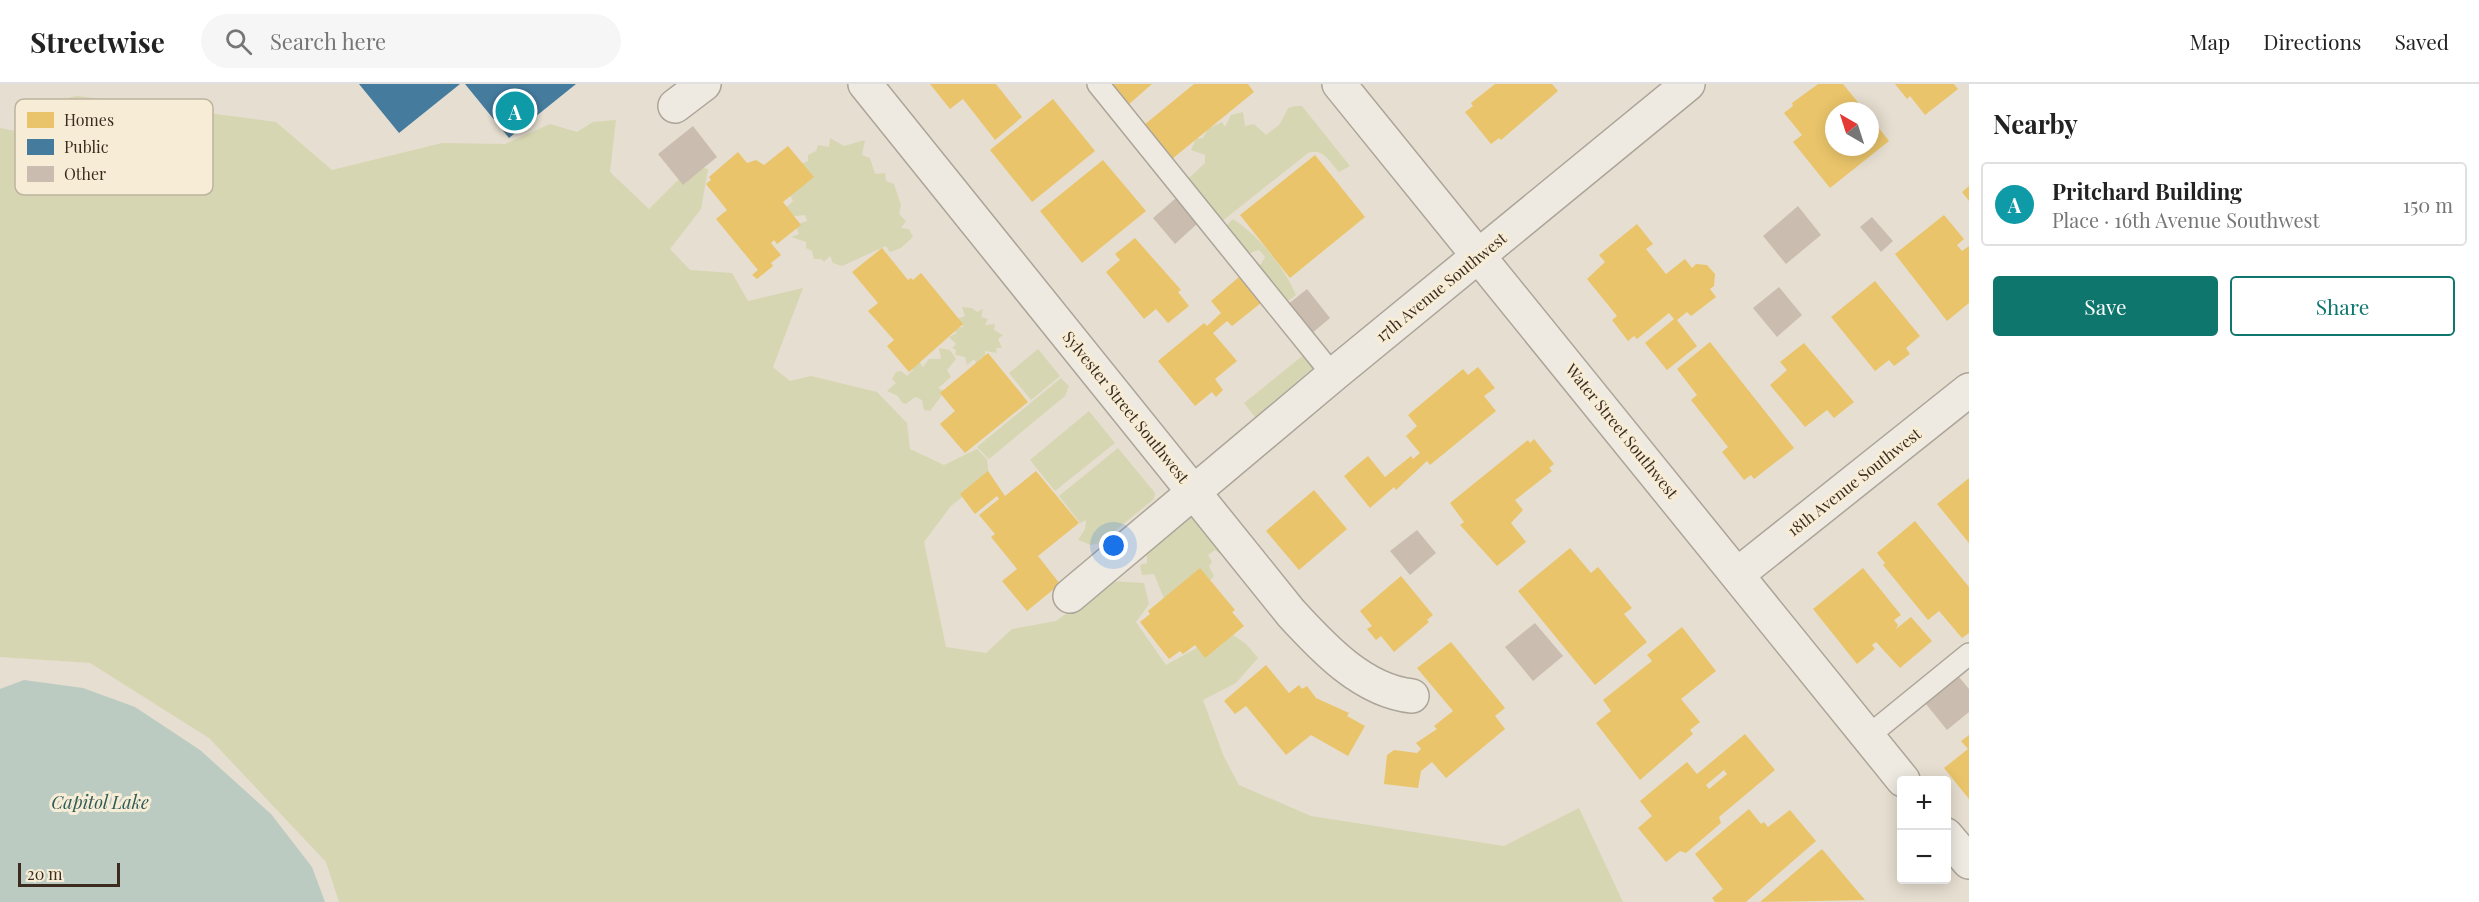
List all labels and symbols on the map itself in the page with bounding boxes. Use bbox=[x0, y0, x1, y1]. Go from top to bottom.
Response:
pin: A bbox=[496, 88, 534, 134]
legend bbox=[15, 99, 213, 195]
north arrow bbox=[1825, 102, 1879, 156]
text: Homes bbox=[64, 109, 114, 130]
text: Public bbox=[64, 136, 109, 157]
text: Other bbox=[64, 163, 106, 184]
street label: 17th Avenue Southwest bbox=[1371, 227, 1511, 346]
street label: Sylvester Street Southwest bbox=[1059, 326, 1194, 487]
street label: Water Street Southwest bbox=[1561, 358, 1683, 503]
street label: 18th Avenue Southwest bbox=[1783, 423, 1925, 540]
your location bbox=[1099, 531, 1128, 560]
water label: Capitol Lake bbox=[51, 790, 149, 814]
scale bar bbox=[18, 860, 120, 888]

